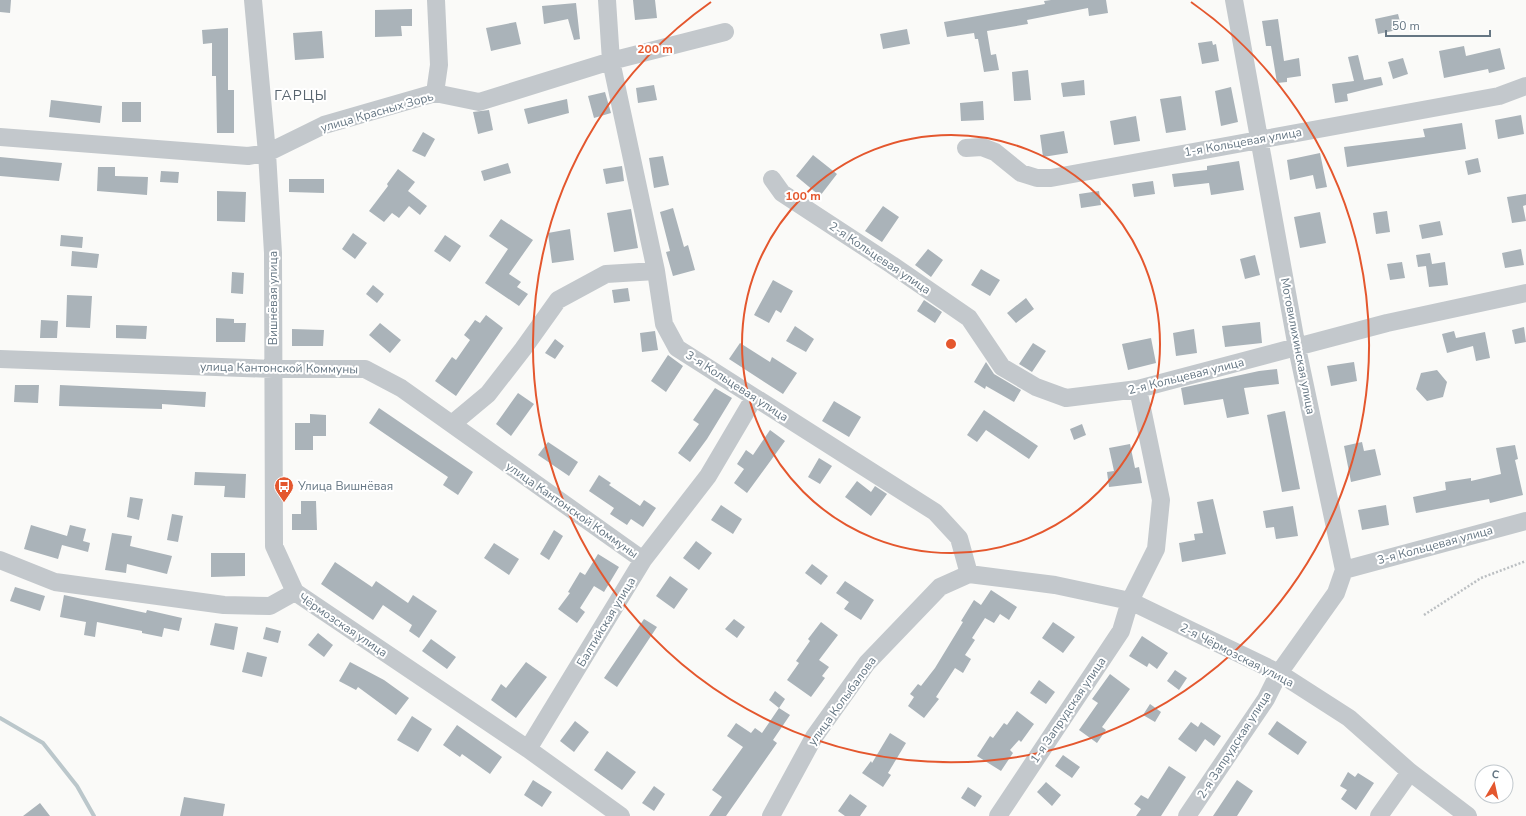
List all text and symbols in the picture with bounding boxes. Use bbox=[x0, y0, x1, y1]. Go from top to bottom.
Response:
scale bar bbox=[1386, 12, 1490, 38]
text: 50 m bbox=[1392, 18, 1420, 34]
text: 200 m bbox=[637, 41, 673, 57]
district label: ГАРЦЫ bbox=[274, 86, 328, 105]
street label: улица Красных Зорь bbox=[319, 88, 435, 136]
street label: 1-я Кольцевая улица bbox=[1183, 124, 1303, 160]
text: 100 m bbox=[785, 188, 821, 204]
street label: 2-я Кольцевая улица bbox=[826, 218, 934, 298]
street label: Вишнёвая улица bbox=[265, 251, 281, 345]
street label: Мотовилихинская улица bbox=[1277, 276, 1319, 416]
centre of rings bbox=[944, 337, 958, 351]
street label: 3-я Кольцевая улица bbox=[683, 347, 791, 425]
street label: 2-я Кольцевая улица bbox=[1126, 354, 1246, 398]
street label: улица Кантонской Коммуны bbox=[200, 359, 358, 377]
street label: улица Кантонской Коммуны bbox=[503, 458, 641, 562]
bus stop icon: Улица Вишнёвая bbox=[273, 475, 295, 503]
place label: Улица Вишнёвая bbox=[297, 478, 393, 494]
street label: 3-я Кольцевая улица bbox=[1375, 522, 1495, 568]
street label: Балтийская улица bbox=[573, 574, 639, 670]
street label: Чёрмозская улица bbox=[295, 589, 391, 661]
street label: 2-я Чёрмозская улица bbox=[1177, 619, 1297, 691]
street label: улица Колыбалова bbox=[804, 653, 880, 749]
street label: 1-я Запрудская улица bbox=[1026, 654, 1110, 766]
street label: 2-я Запрудская улица bbox=[1193, 688, 1275, 802]
north arrow bbox=[1474, 764, 1514, 804]
text: С bbox=[1491, 767, 1501, 783]

